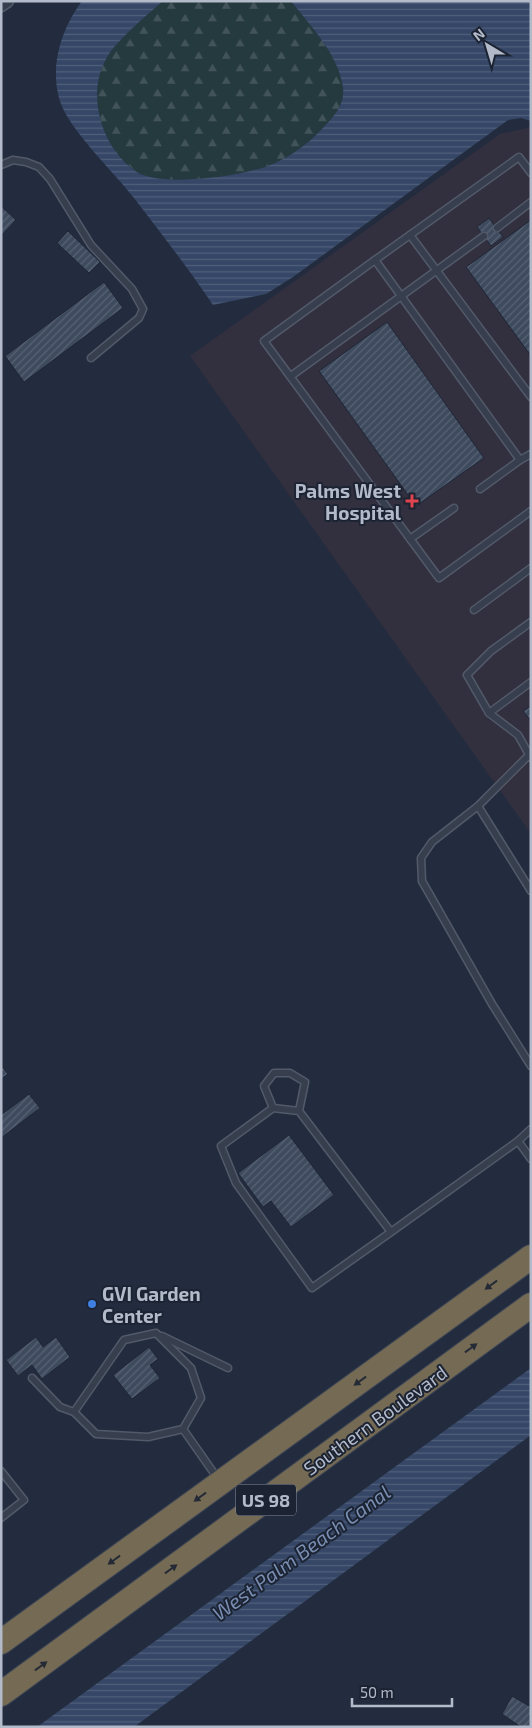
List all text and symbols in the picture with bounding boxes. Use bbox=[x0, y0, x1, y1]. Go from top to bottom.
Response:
north arrow bbox=[462, 20, 512, 70]
text: N bbox=[469, 25, 488, 44]
place label: Palms West Hospital bbox=[295, 479, 402, 524]
marker: Palms West Hospital bbox=[405, 494, 419, 508]
one-way arrow bbox=[485, 1280, 498, 1291]
place label: GVI Garden Center bbox=[102, 1282, 201, 1327]
marker: GVI Garden Center bbox=[86, 1298, 98, 1310]
one-way arrow bbox=[464, 1343, 477, 1354]
street label: Southern Boulevard bbox=[299, 1360, 451, 1480]
one-way arrow bbox=[353, 1376, 367, 1386]
water label: West Palm Beach Canal bbox=[207, 1479, 395, 1625]
road number: US 98 bbox=[236, 1484, 296, 1516]
one-way arrow bbox=[193, 1492, 207, 1502]
one-way arrow bbox=[108, 1554, 121, 1565]
one-way arrow bbox=[164, 1564, 178, 1574]
one-way arrow bbox=[34, 1661, 47, 1671]
scale bar bbox=[352, 1676, 452, 1708]
text: 50 m bbox=[360, 1683, 394, 1701]

